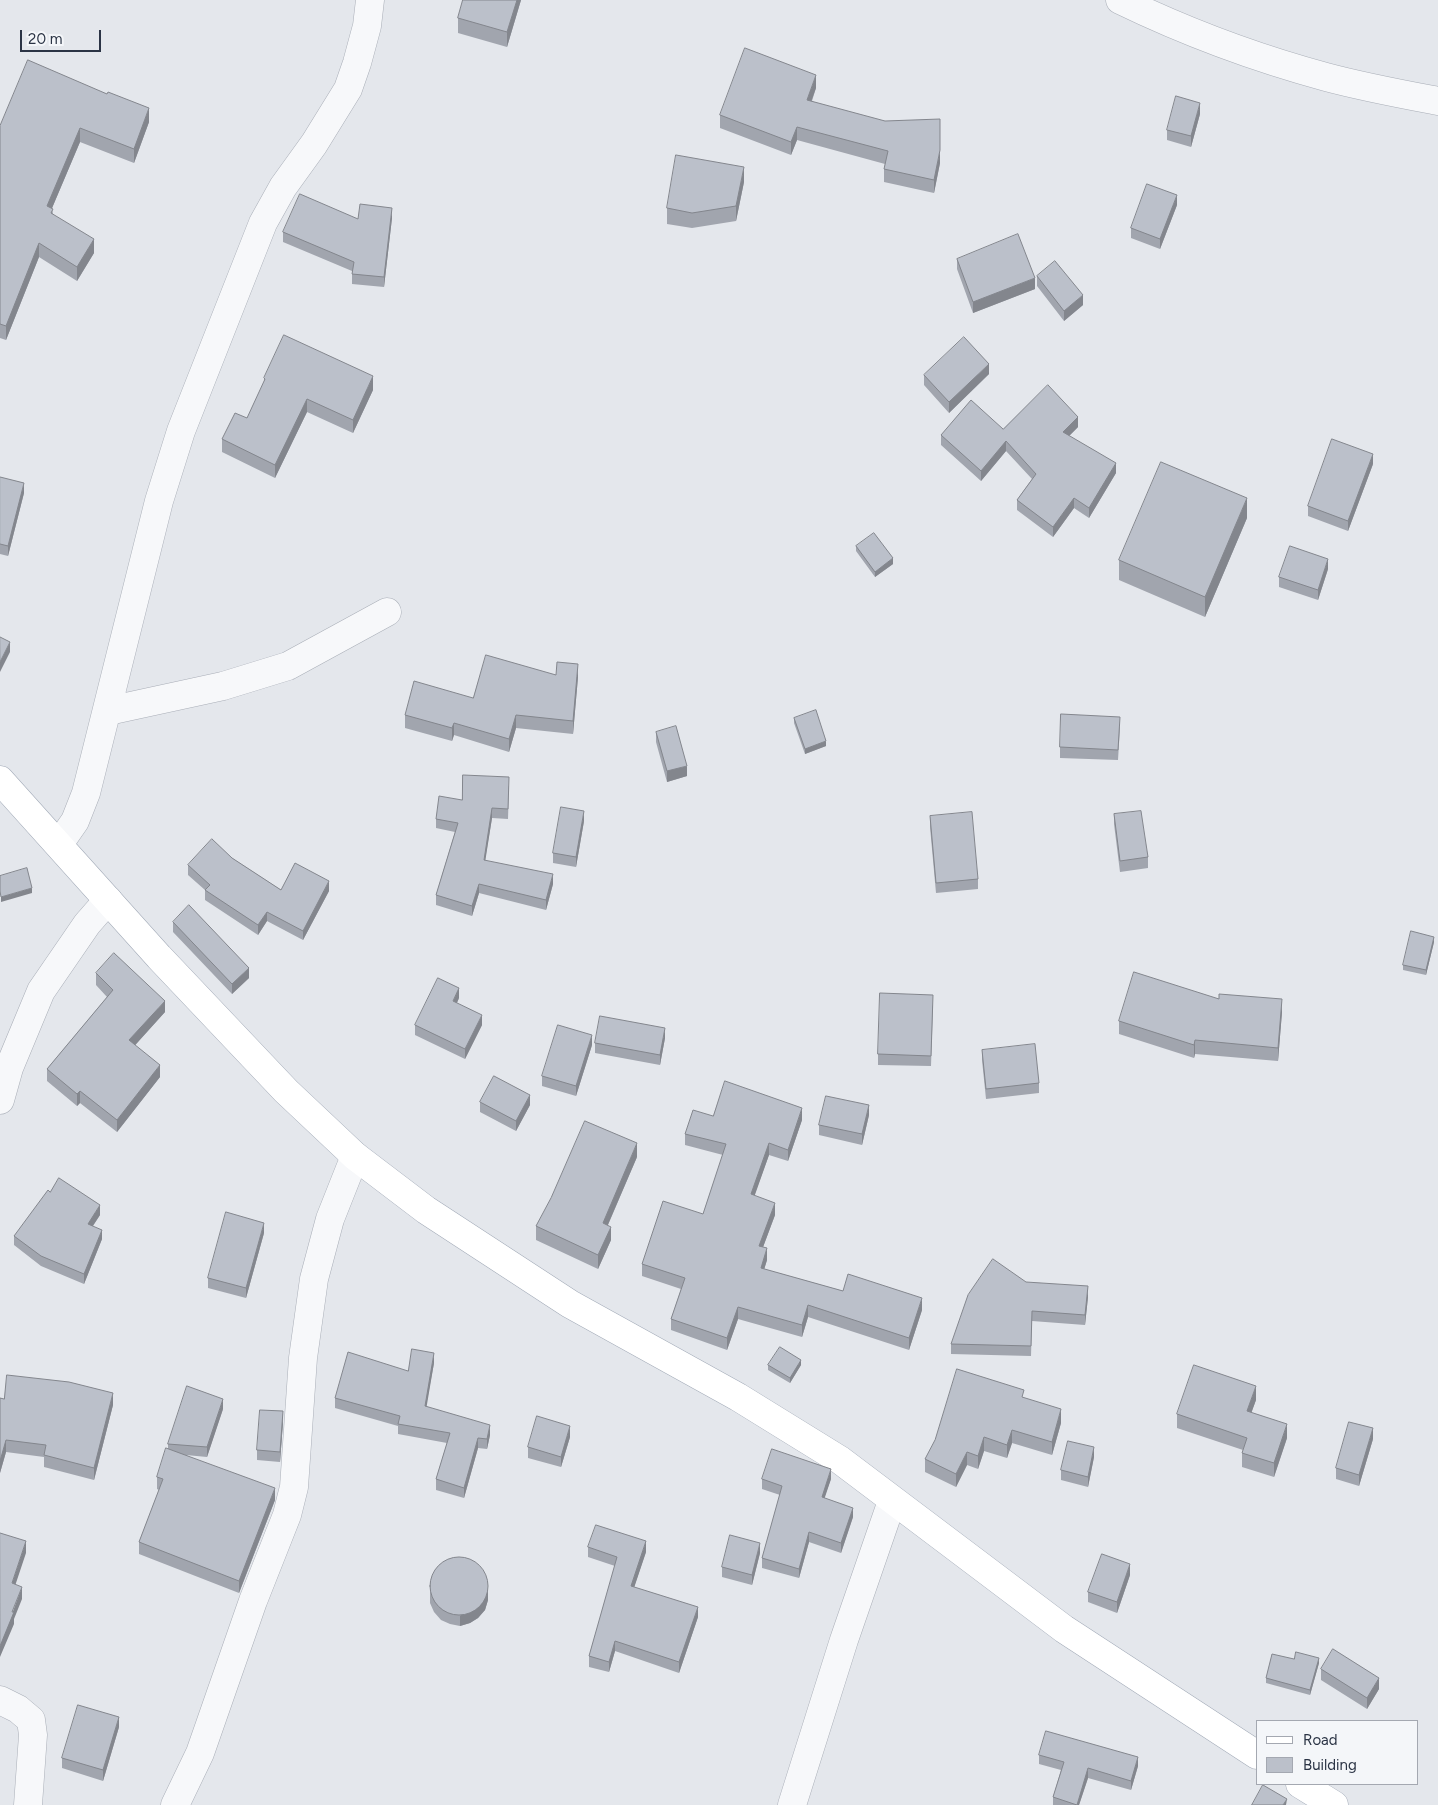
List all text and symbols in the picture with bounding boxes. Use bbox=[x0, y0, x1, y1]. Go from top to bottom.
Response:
scale bar bbox=[22, 20, 104, 52]
text: 20 m bbox=[28, 30, 62, 48]
legend bbox=[1256, 1720, 1418, 1785]
text: Road bbox=[1303, 1731, 1338, 1749]
text: Building bbox=[1303, 1756, 1357, 1774]

